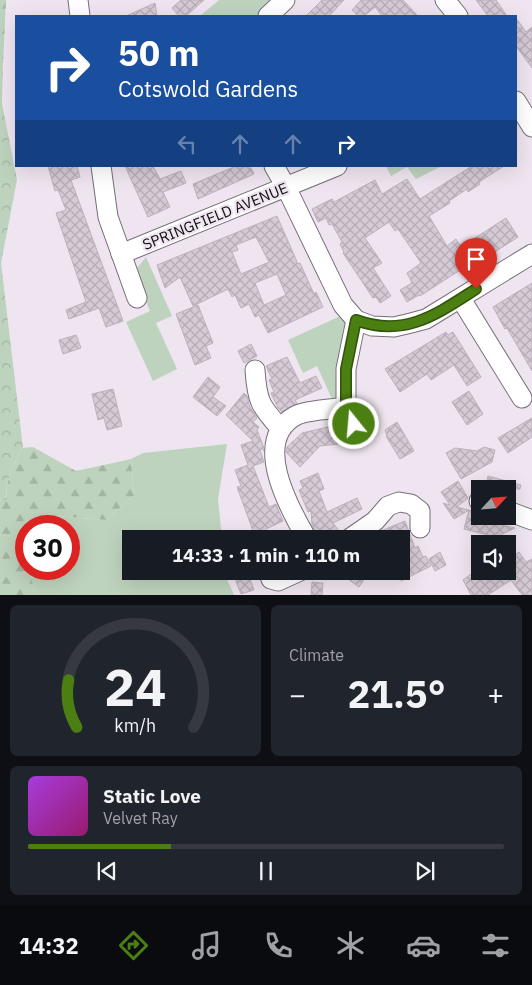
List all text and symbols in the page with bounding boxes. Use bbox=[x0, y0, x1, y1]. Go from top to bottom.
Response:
text: 50 m bbox=[118, 30, 200, 76]
icon: right bbox=[35, 35, 100, 100]
text: Cotswold Gardens bbox=[118, 74, 298, 103]
icon: left bbox=[173, 130, 201, 158]
icon: ahead bbox=[226, 130, 254, 158]
icon: ahead bbox=[279, 130, 307, 158]
icon: right bbox=[332, 130, 360, 158]
street label: SPRINGFIELD AVENUE bbox=[140, 178, 290, 254]
pin bbox=[455, 238, 497, 289]
icon: arrive bbox=[462, 245, 490, 273]
position arrow bbox=[327, 397, 379, 449]
north arrow bbox=[471, 480, 516, 525]
map controls bbox=[471, 480, 516, 580]
speed limit sign: 30 bbox=[15, 515, 80, 580]
button: sound bbox=[471, 535, 516, 580]
text: 14:33 · 1 min · 110 m bbox=[172, 543, 360, 567]
text: Climate bbox=[289, 645, 344, 665]
text: 24 bbox=[104, 653, 167, 720]
text: 21.5° bbox=[347, 669, 446, 718]
text: − bbox=[289, 676, 306, 713]
text: + bbox=[487, 676, 504, 713]
text: km/h bbox=[115, 714, 157, 737]
text: Static Love bbox=[103, 784, 201, 808]
text: Velvet Ray bbox=[103, 808, 178, 828]
icon: previous bbox=[93, 857, 121, 885]
icon: pause bbox=[252, 857, 280, 885]
icon: next bbox=[411, 857, 439, 885]
icon: directions bbox=[116, 928, 151, 963]
icon: music bbox=[189, 928, 224, 963]
icon: phone bbox=[261, 928, 296, 963]
icon: climate bbox=[333, 928, 368, 963]
icon: car bbox=[406, 928, 441, 963]
icon: filters bbox=[478, 928, 513, 963]
text: 14:32 bbox=[19, 931, 79, 960]

